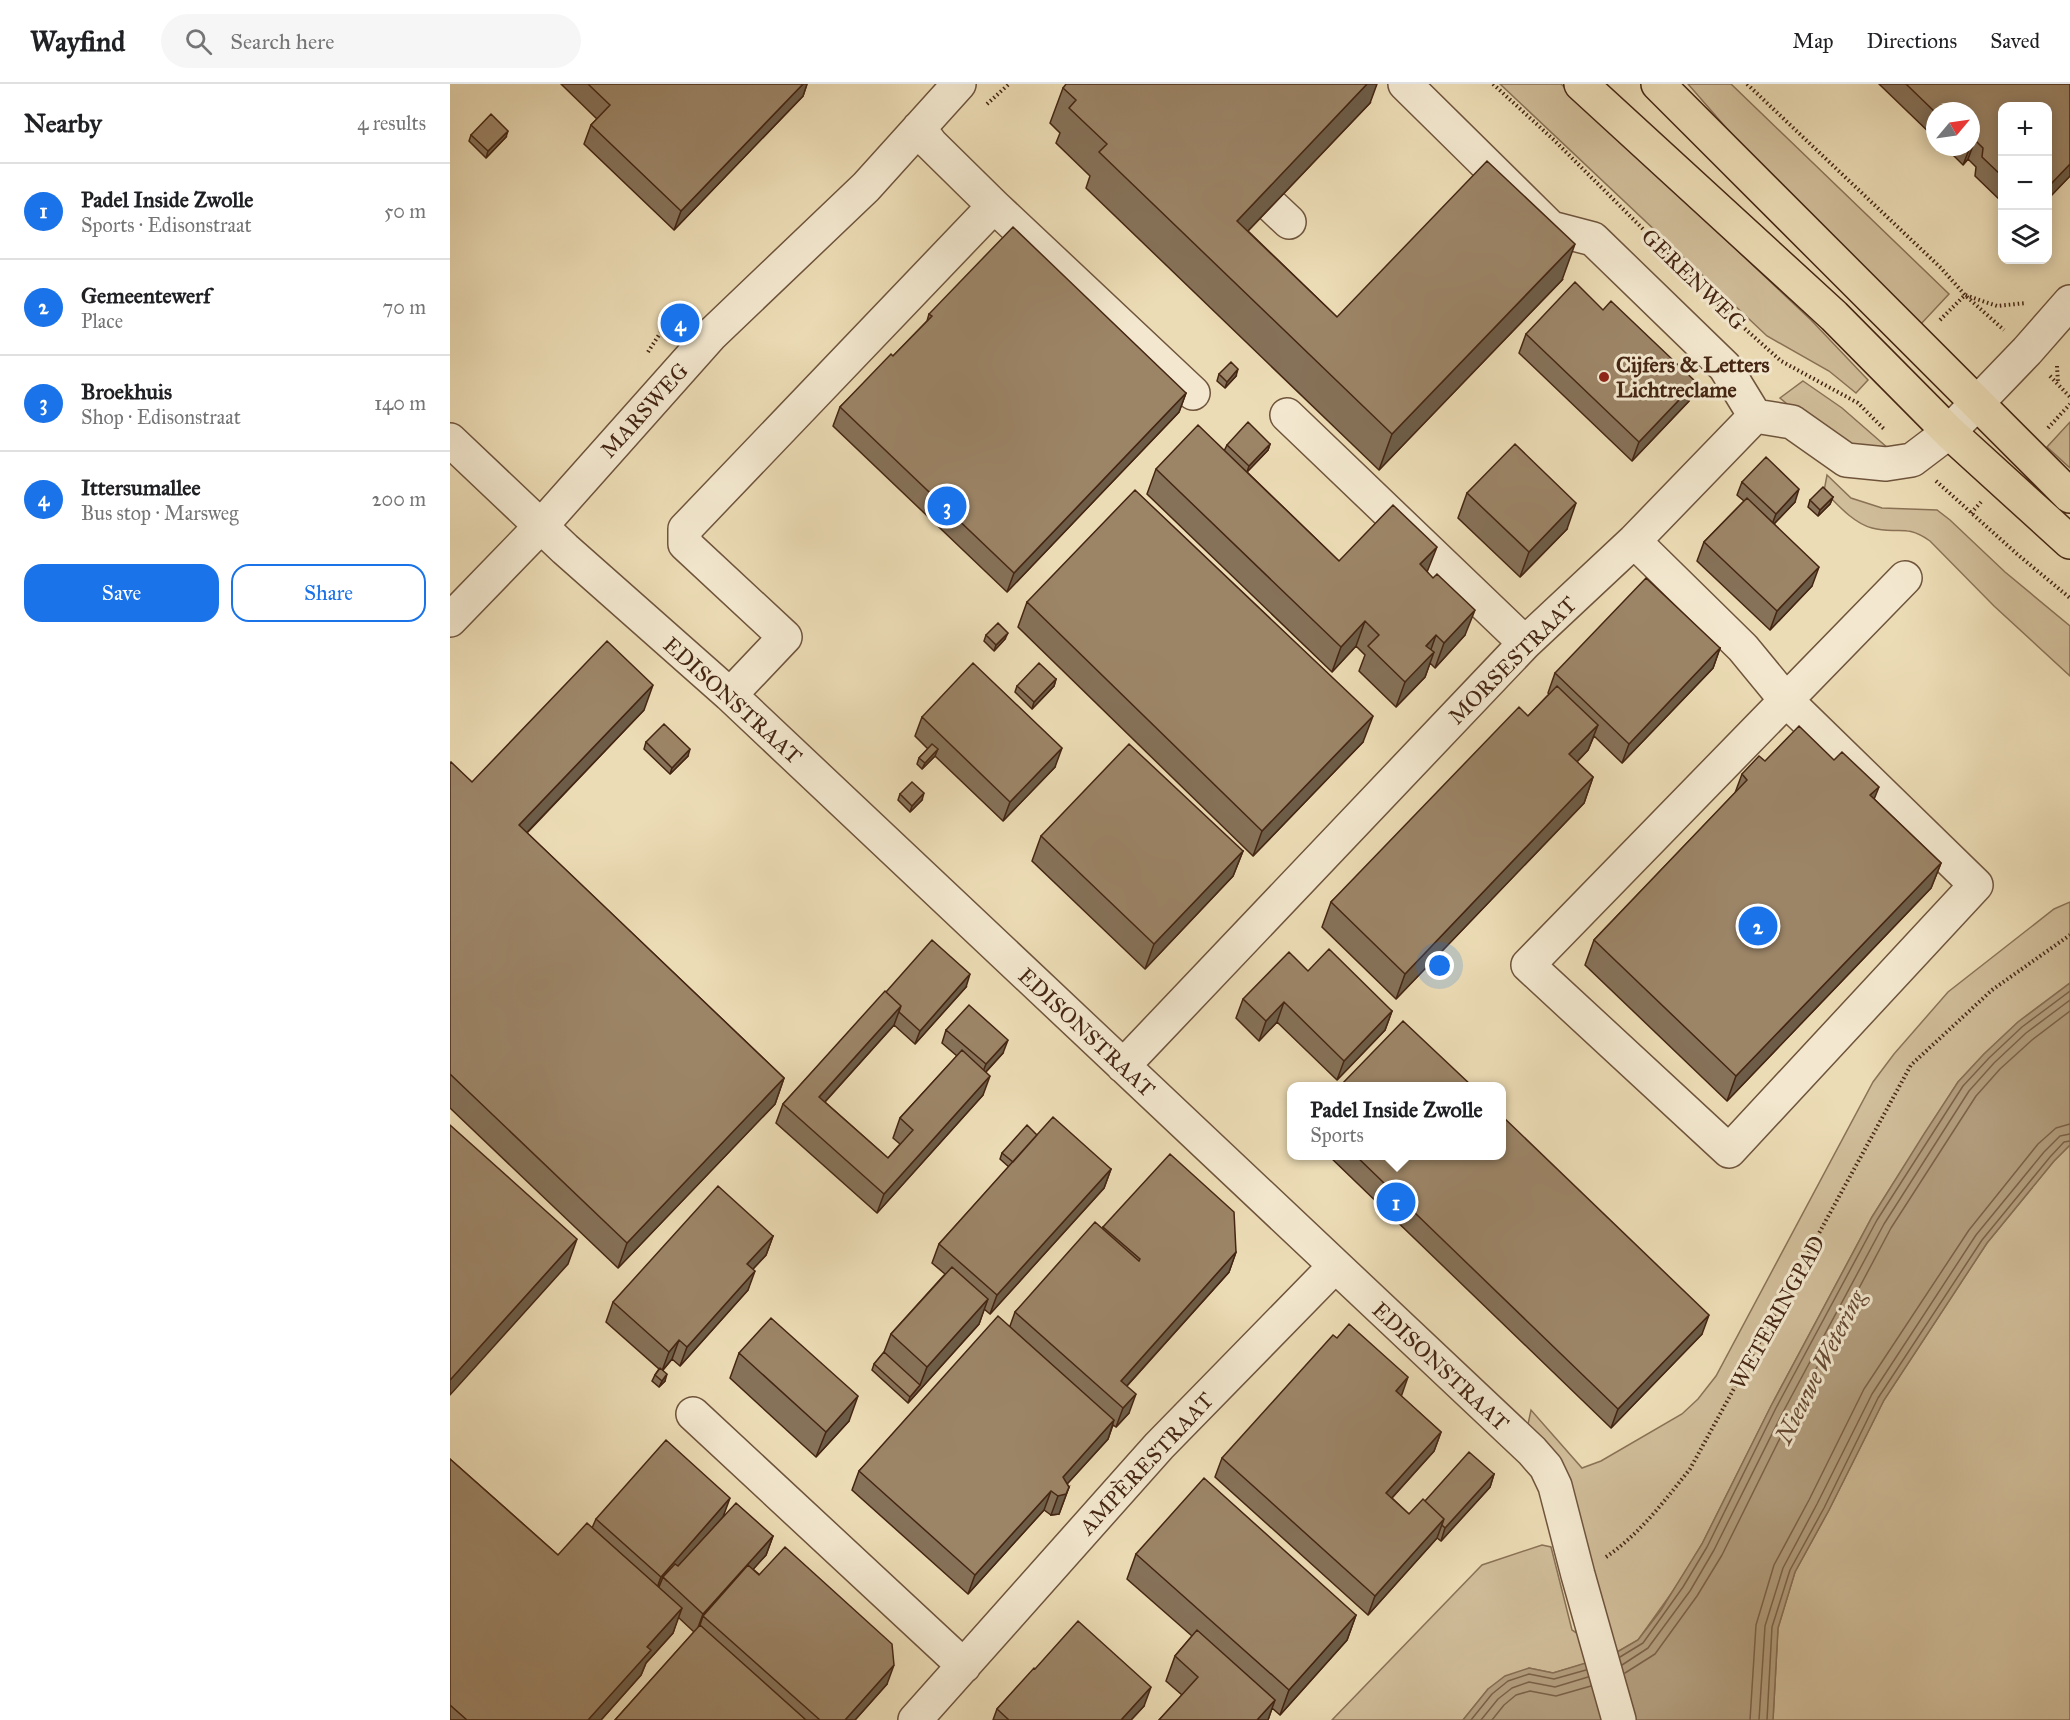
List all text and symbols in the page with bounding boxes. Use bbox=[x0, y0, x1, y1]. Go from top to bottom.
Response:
search box bbox=[161, 14, 581, 68]
text: Wayfind bbox=[30, 24, 125, 59]
icon: search bbox=[182, 25, 215, 58]
text: Search here bbox=[230, 28, 334, 55]
text: Map bbox=[1793, 28, 1834, 54]
text: Directions bbox=[1867, 28, 1957, 54]
text: Saved bbox=[1990, 28, 2040, 54]
north arrow bbox=[1926, 102, 1980, 156]
map controls bbox=[1998, 102, 2052, 264]
button: + bbox=[1998, 102, 2052, 156]
text: Nearby bbox=[24, 107, 102, 139]
text: 4 results bbox=[357, 111, 426, 135]
button: − bbox=[1998, 156, 2052, 210]
text: Padel Inside Zwolle bbox=[81, 186, 254, 213]
text: 1 bbox=[40, 199, 47, 223]
text: 50 m bbox=[384, 199, 426, 223]
button: layers bbox=[1998, 210, 2052, 264]
text: Sports · Edisonstraat bbox=[81, 213, 252, 237]
street label: GERENWEG bbox=[1636, 223, 1751, 336]
text: Gemeentewerf bbox=[81, 282, 211, 309]
text: 2 bbox=[39, 295, 48, 319]
text: 70 m bbox=[383, 295, 426, 319]
pin: 4 bbox=[660, 300, 700, 346]
text: Place bbox=[81, 309, 123, 333]
place label: Cijfers & Letters Lichtreclame bbox=[1616, 351, 1770, 403]
street label: MARSWEG bbox=[595, 357, 694, 463]
marker: Cijfers & Letters Lichtreclame bbox=[1597, 370, 1611, 384]
text: Broekhuis bbox=[81, 378, 172, 405]
text: 3 bbox=[40, 391, 48, 415]
text: 140 m bbox=[374, 391, 426, 415]
text: Shop · Edisonstraat bbox=[81, 405, 241, 429]
text: Ittersumallee bbox=[81, 474, 201, 501]
pin: 3 bbox=[928, 484, 966, 528]
text: 4 bbox=[38, 487, 49, 511]
text: 200 m bbox=[372, 487, 426, 511]
text: Bus stop · Marsweg bbox=[81, 501, 239, 525]
button: Save bbox=[24, 564, 219, 622]
button: Share bbox=[231, 564, 426, 622]
street label: MORSESTRAAT bbox=[1443, 591, 1582, 730]
street label: EDISONSTRAAT bbox=[658, 631, 808, 770]
pin: 2 bbox=[1738, 904, 1778, 948]
your location bbox=[1425, 951, 1454, 980]
street label: EDISONSTRAAT bbox=[1013, 962, 1161, 1103]
popup bbox=[1287, 1082, 1506, 1160]
text: Padel Inside Zwolle bbox=[1310, 1096, 1483, 1123]
text: Sports bbox=[1310, 1123, 1364, 1147]
pin: 1 bbox=[1376, 1180, 1416, 1224]
street label: WETERINGPAD bbox=[1724, 1231, 1831, 1394]
water label: Nieuwe Wetering bbox=[1768, 1284, 1872, 1450]
street label: EDISONSTRAAT bbox=[1367, 1296, 1515, 1437]
street label: AMPÈRESTRAAT bbox=[1073, 1387, 1219, 1541]

